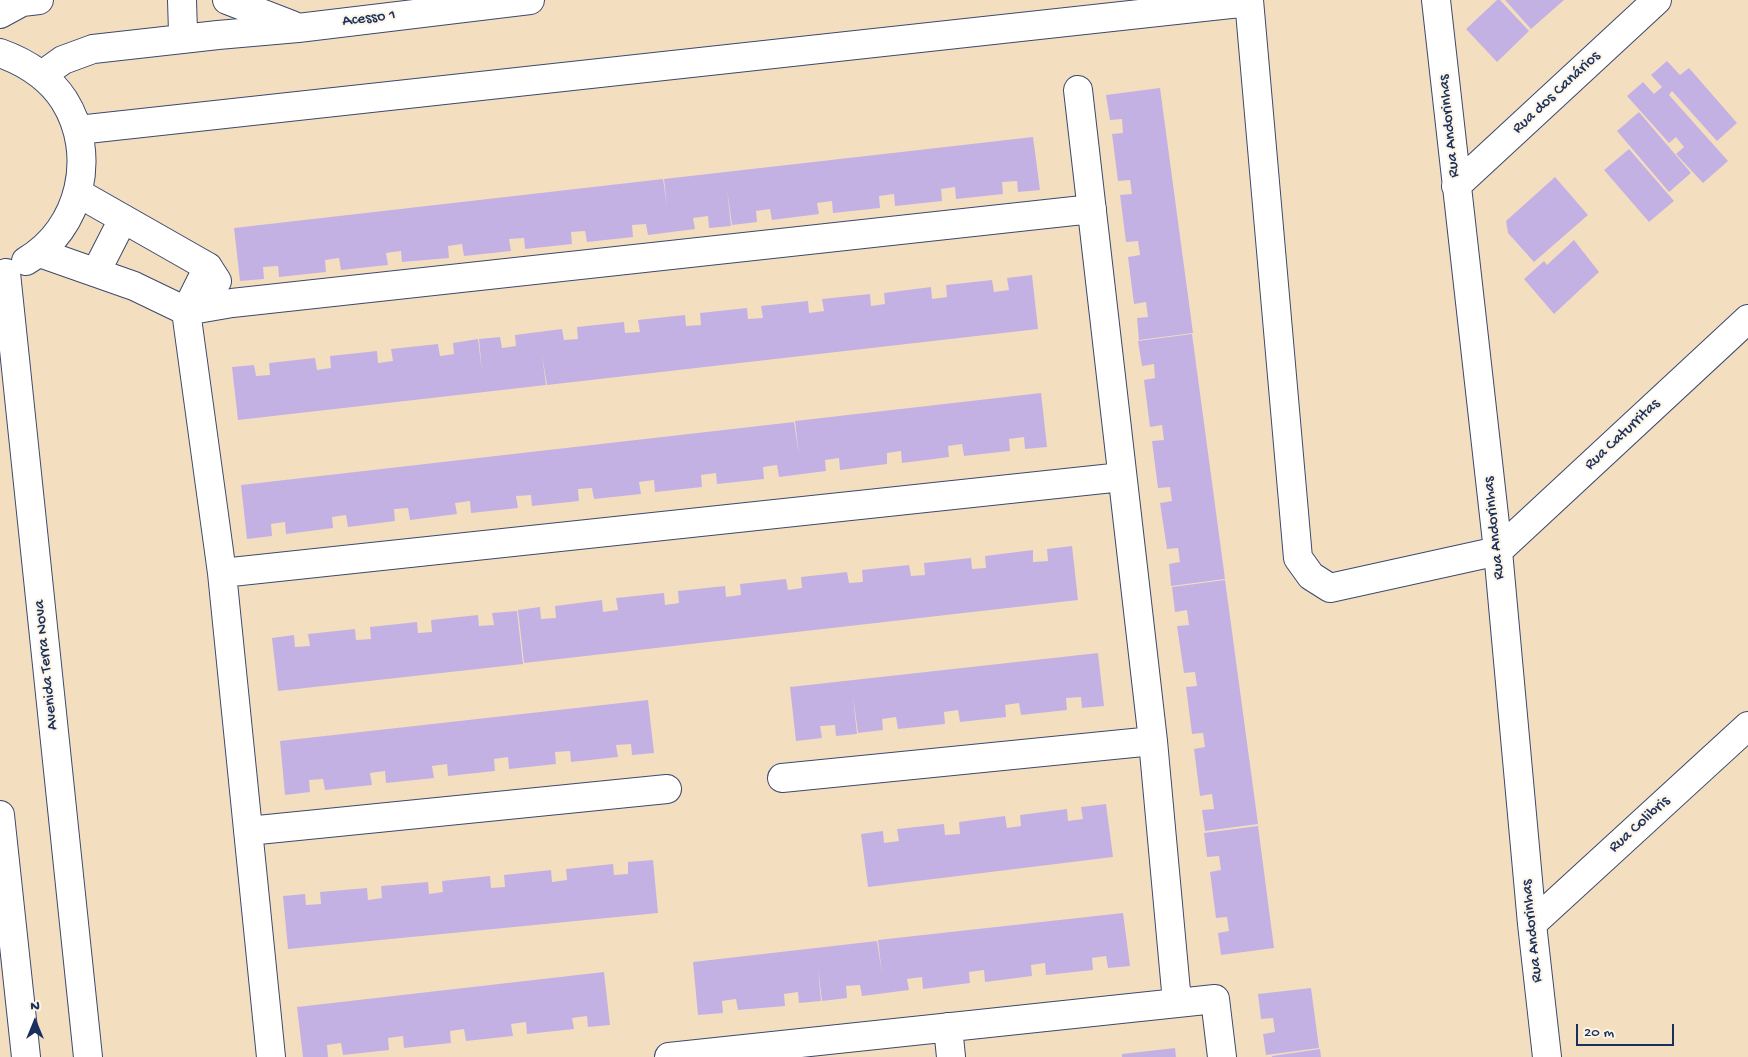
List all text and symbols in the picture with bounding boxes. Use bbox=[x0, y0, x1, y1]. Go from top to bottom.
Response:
street label: Acesso 1 bbox=[341, 6, 397, 32]
street label: Rua dos Canários bbox=[1509, 47, 1605, 139]
street label: Rua Andorinhas bbox=[1435, 74, 1465, 178]
street label: Rua Caturritas bbox=[1581, 395, 1665, 475]
street label: Rua Andorinhas bbox=[1480, 476, 1510, 580]
street label: Avenida Terra Nova bbox=[31, 599, 63, 731]
street label: Rua Colibris bbox=[1605, 792, 1675, 858]
street label: Rua Andorinhas bbox=[1518, 879, 1548, 983]
north arrow bbox=[10, 997, 60, 1047]
text: N bbox=[30, 998, 40, 1015]
scale bar bbox=[1578, 1014, 1676, 1046]
text: 20 m bbox=[1584, 1024, 1614, 1042]

